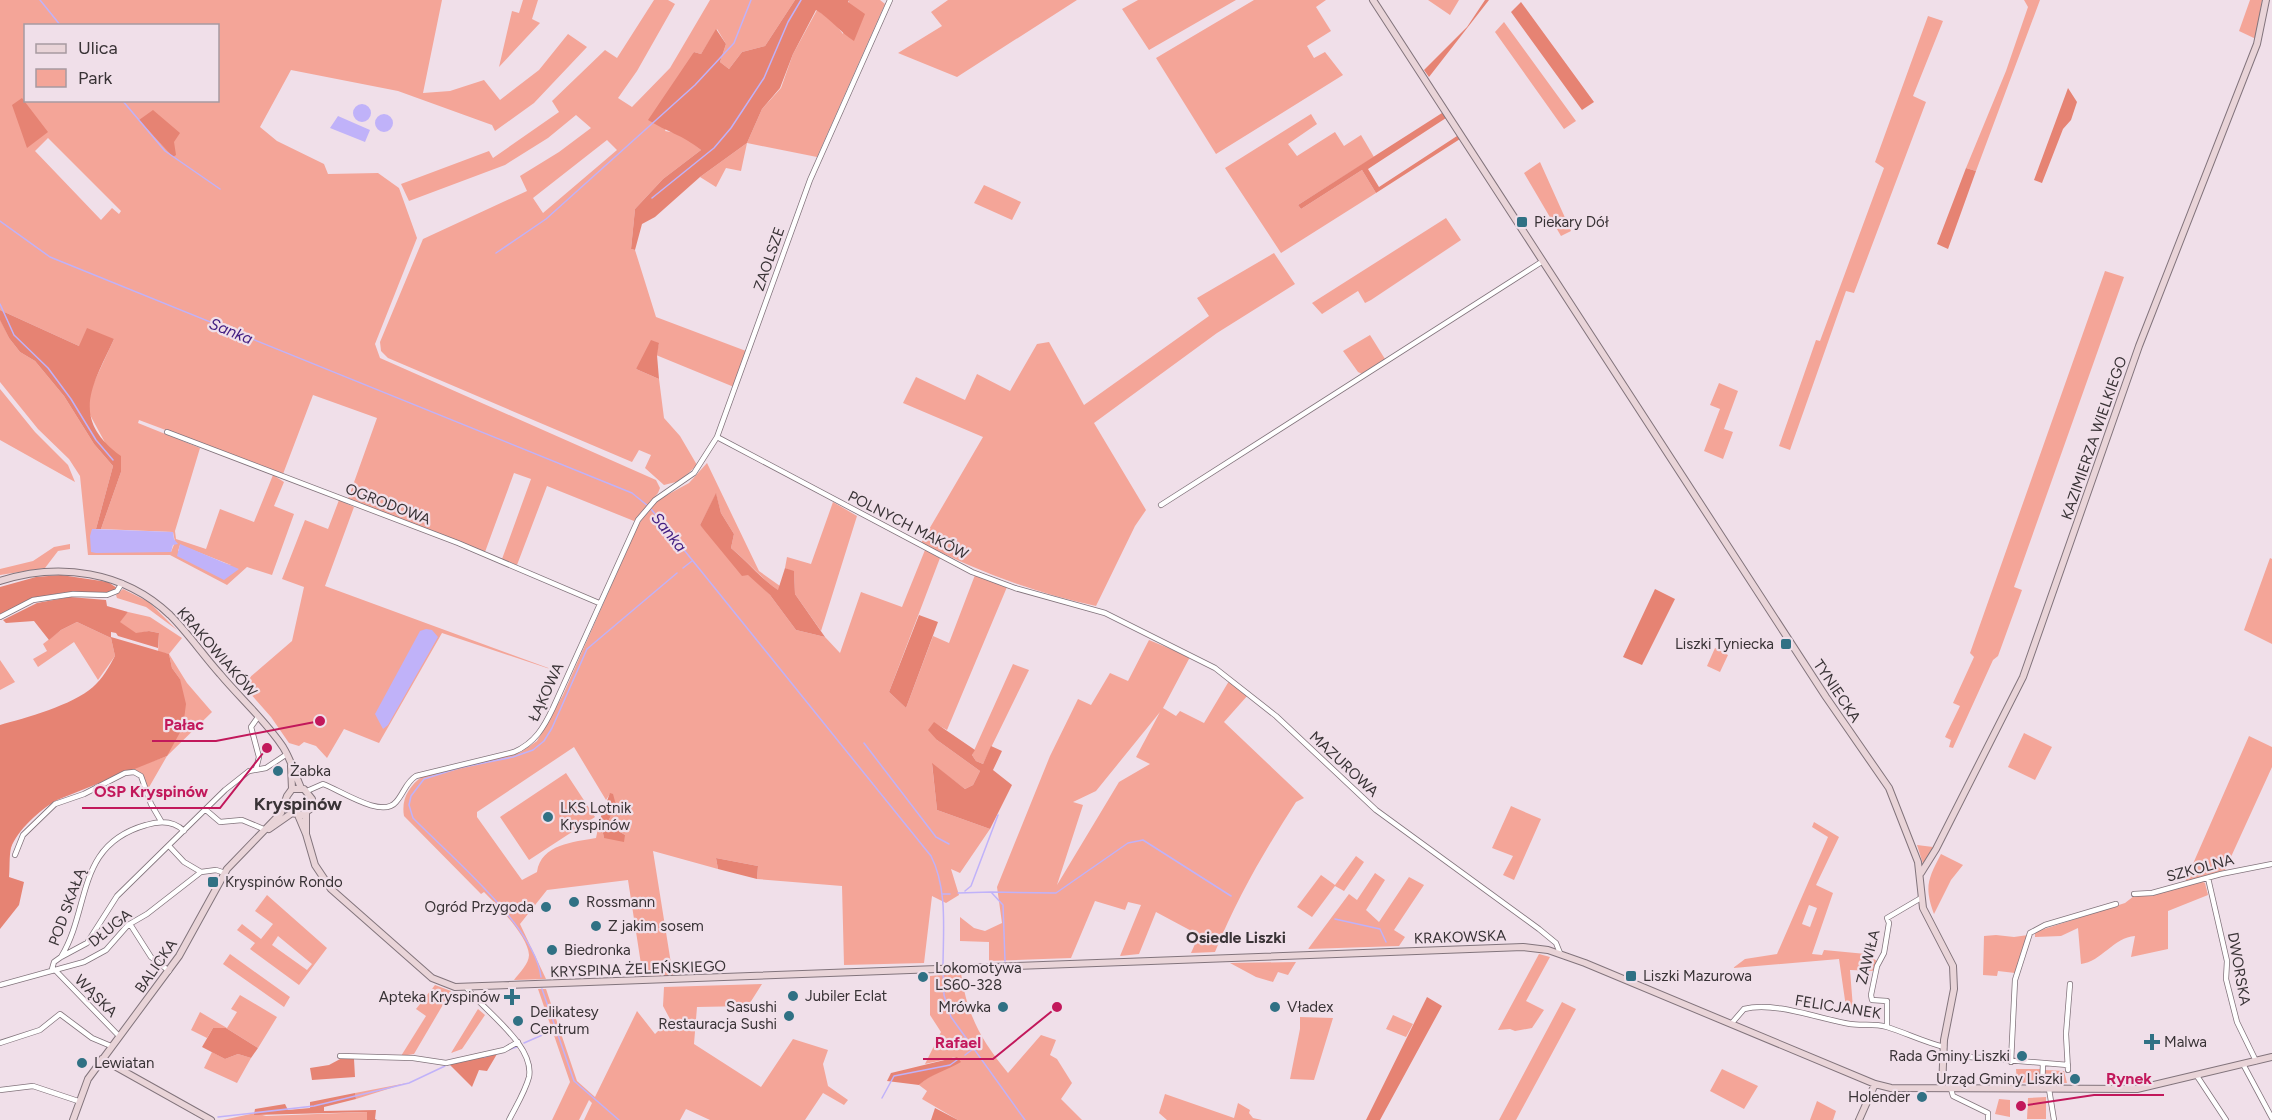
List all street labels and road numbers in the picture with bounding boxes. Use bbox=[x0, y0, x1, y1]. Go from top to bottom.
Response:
street label: ZAOLSZE bbox=[750, 225, 788, 293]
street label: KAZIMIERZA WIELKIEGO bbox=[2058, 354, 2130, 522]
street label: OGRODOWA bbox=[343, 479, 433, 529]
street label: POLNYCH MAKÓW bbox=[845, 487, 972, 563]
street label: KRAKOWIAKÓW bbox=[173, 603, 261, 701]
street label: TYNIECKA bbox=[1809, 656, 1865, 726]
street label: ŁĄKOWA bbox=[525, 660, 567, 724]
street label: MAZUROWA bbox=[1306, 727, 1382, 801]
street label: SZKOLNA bbox=[2164, 850, 2236, 886]
street label: POD SKAŁĄ bbox=[45, 865, 90, 948]
street label: DŁUGA bbox=[85, 905, 135, 951]
street label: KRAKOWSKA bbox=[1414, 926, 1506, 948]
street label: ZAWIŁA bbox=[1853, 928, 1883, 986]
street label: DWORSKA bbox=[2224, 931, 2254, 1007]
street label: BALICKA bbox=[131, 936, 181, 996]
street label: KRYSPINA ŻELEŃSKIEGO bbox=[550, 957, 726, 981]
street label: WĄSKA bbox=[71, 971, 121, 1021]
street label: FELICJANEK bbox=[1794, 991, 1883, 1023]

